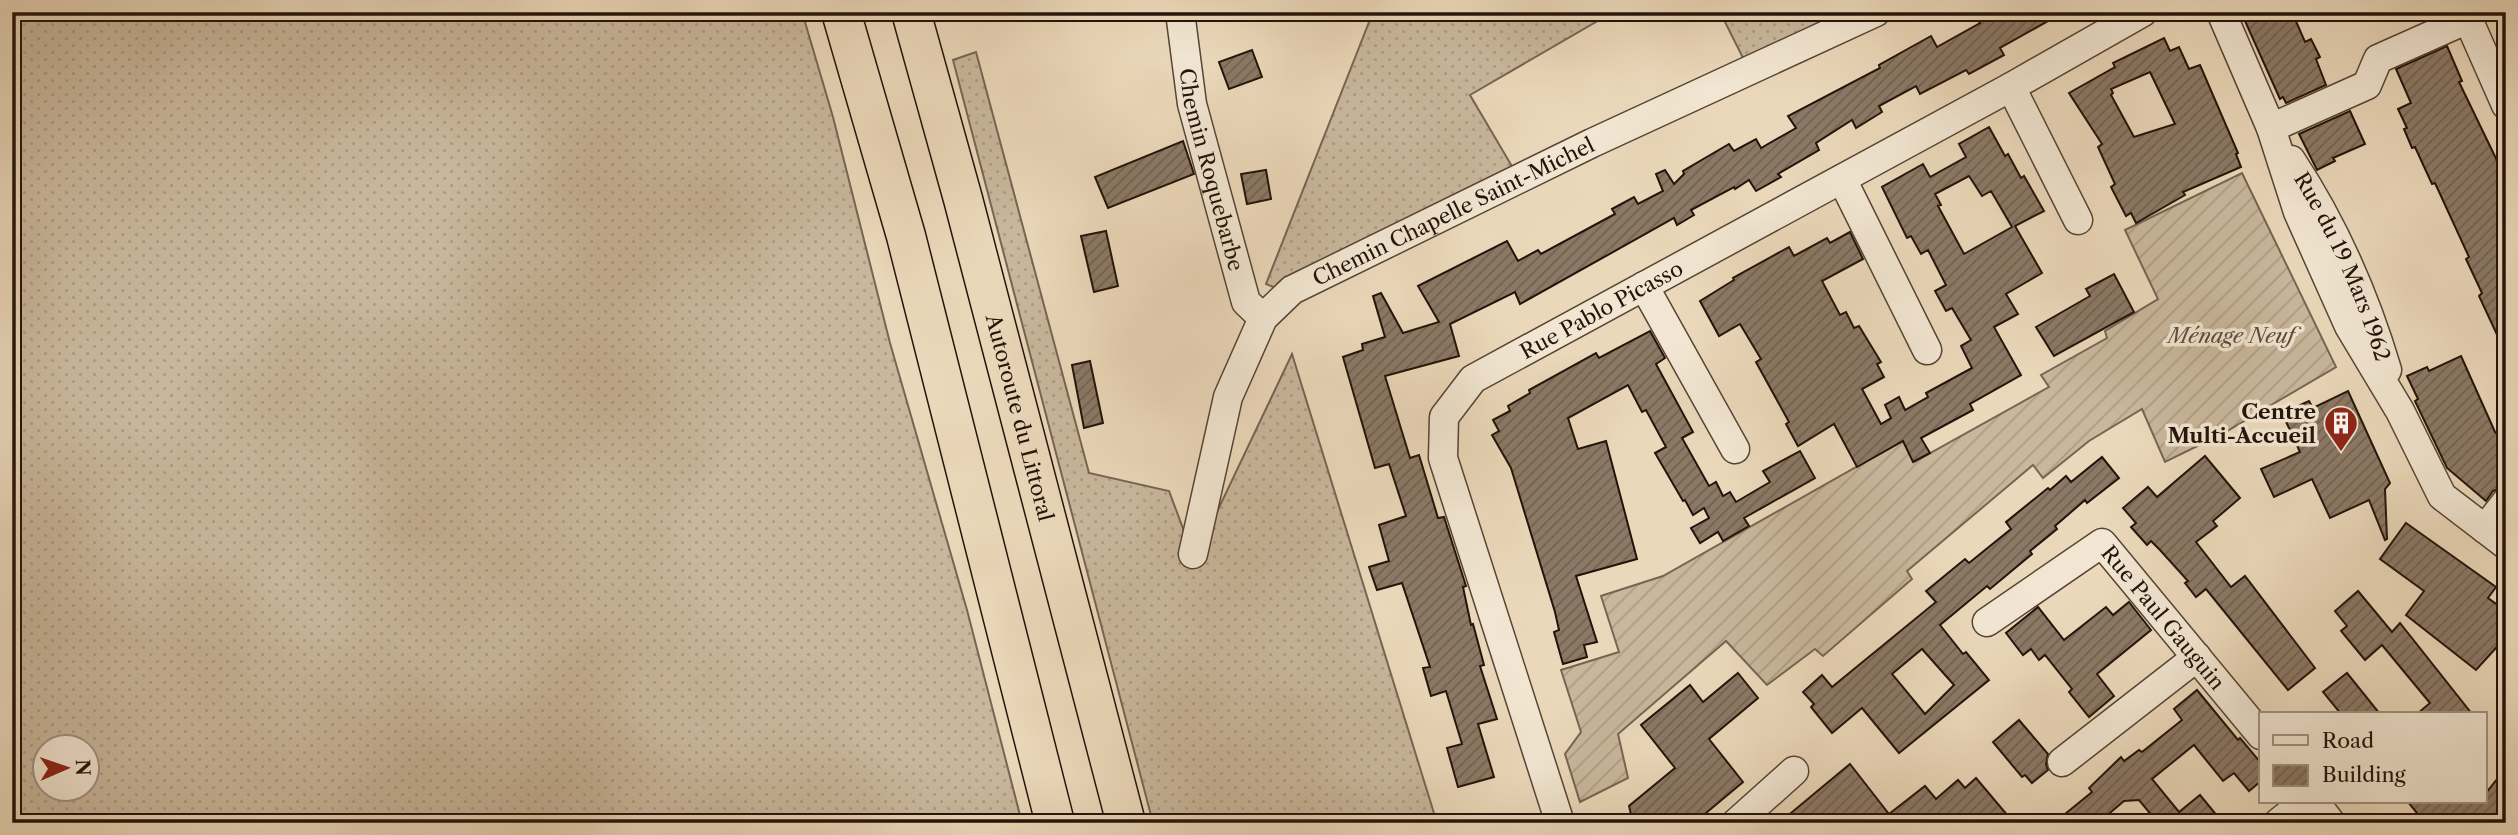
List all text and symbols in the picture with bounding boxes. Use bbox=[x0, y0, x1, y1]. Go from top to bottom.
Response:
street label: Chemin Roquebarbe bbox=[1175, 67, 1249, 274]
street label: Chemin Chapelle Saint-Michel bbox=[1308, 131, 1598, 291]
street label: Rue du 19 Mars 1962 bbox=[2289, 167, 2396, 364]
street label: Rue Pablo Picasso bbox=[1516, 255, 1687, 364]
street label: Autoroute du Littoral bbox=[981, 310, 1059, 524]
park label: Ménage Neuf bbox=[2165, 323, 2301, 348]
place label: Centre Multi-Accueil bbox=[2168, 399, 2316, 448]
building icon: Centre Multi-Accueil bbox=[2322, 404, 2360, 453]
street label: Rue Paul Gauguin bbox=[2097, 540, 2230, 694]
legend bbox=[2259, 712, 2486, 804]
text: Road bbox=[2322, 728, 2374, 753]
north arrow bbox=[32, 734, 102, 804]
text: N bbox=[71, 759, 94, 776]
text: Building bbox=[2322, 762, 2407, 787]

